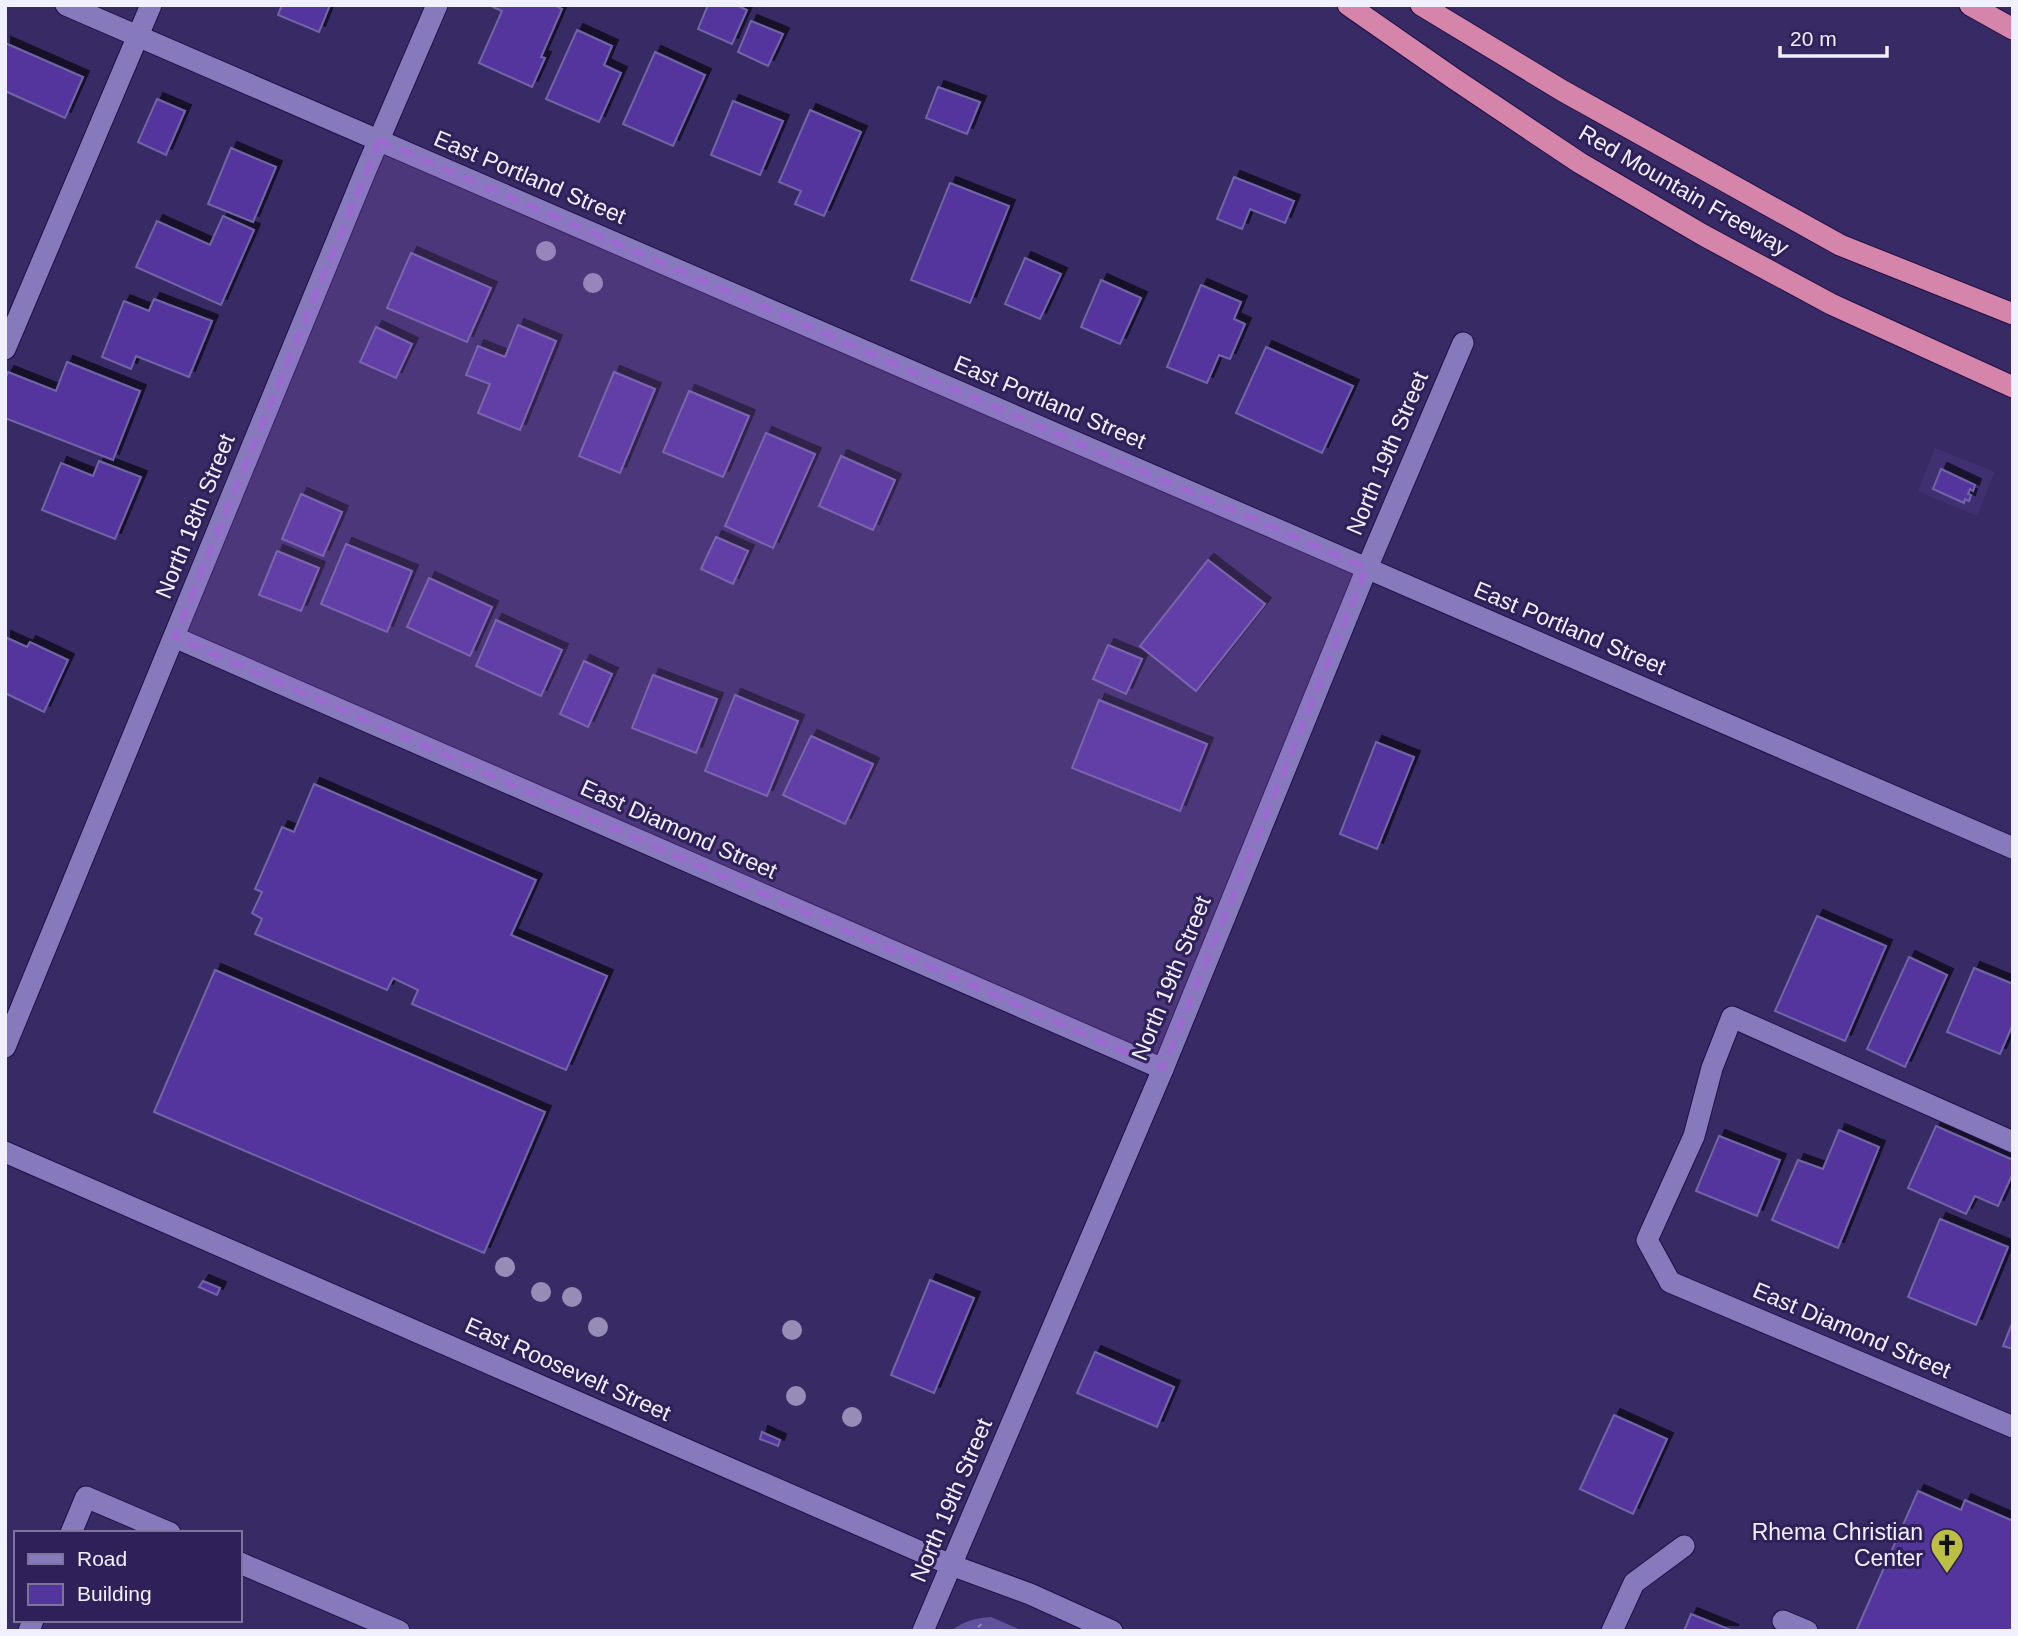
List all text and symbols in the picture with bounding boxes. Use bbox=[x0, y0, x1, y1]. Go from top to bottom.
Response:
scale bar bbox=[1780, 14, 1887, 58]
text: 20 m bbox=[1790, 27, 1837, 50]
street label: Red Mountain Freeway bbox=[1575, 119, 1794, 261]
street label: East Portland Street bbox=[430, 125, 630, 229]
street label: East Portland Street bbox=[950, 350, 1150, 454]
street label: North 19th Street bbox=[1341, 367, 1433, 539]
street label: North 18th Street bbox=[150, 429, 240, 602]
street label: East Portland Street bbox=[1470, 576, 1670, 680]
street label: East Diamond Street bbox=[577, 774, 782, 884]
street label: North 19th Street bbox=[1126, 891, 1216, 1064]
street label: East Diamond Street bbox=[1749, 1277, 1955, 1384]
street label: East Roosevelt Street bbox=[461, 1312, 675, 1426]
street label: North 19th Street bbox=[905, 1414, 997, 1586]
place label: Rhema Christian Center bbox=[1752, 1519, 1923, 1571]
church icon: Rhema Christian Center bbox=[1928, 1526, 1966, 1575]
legend bbox=[14, 1531, 242, 1622]
text: Road bbox=[77, 1547, 127, 1570]
text: Building bbox=[77, 1582, 152, 1605]

